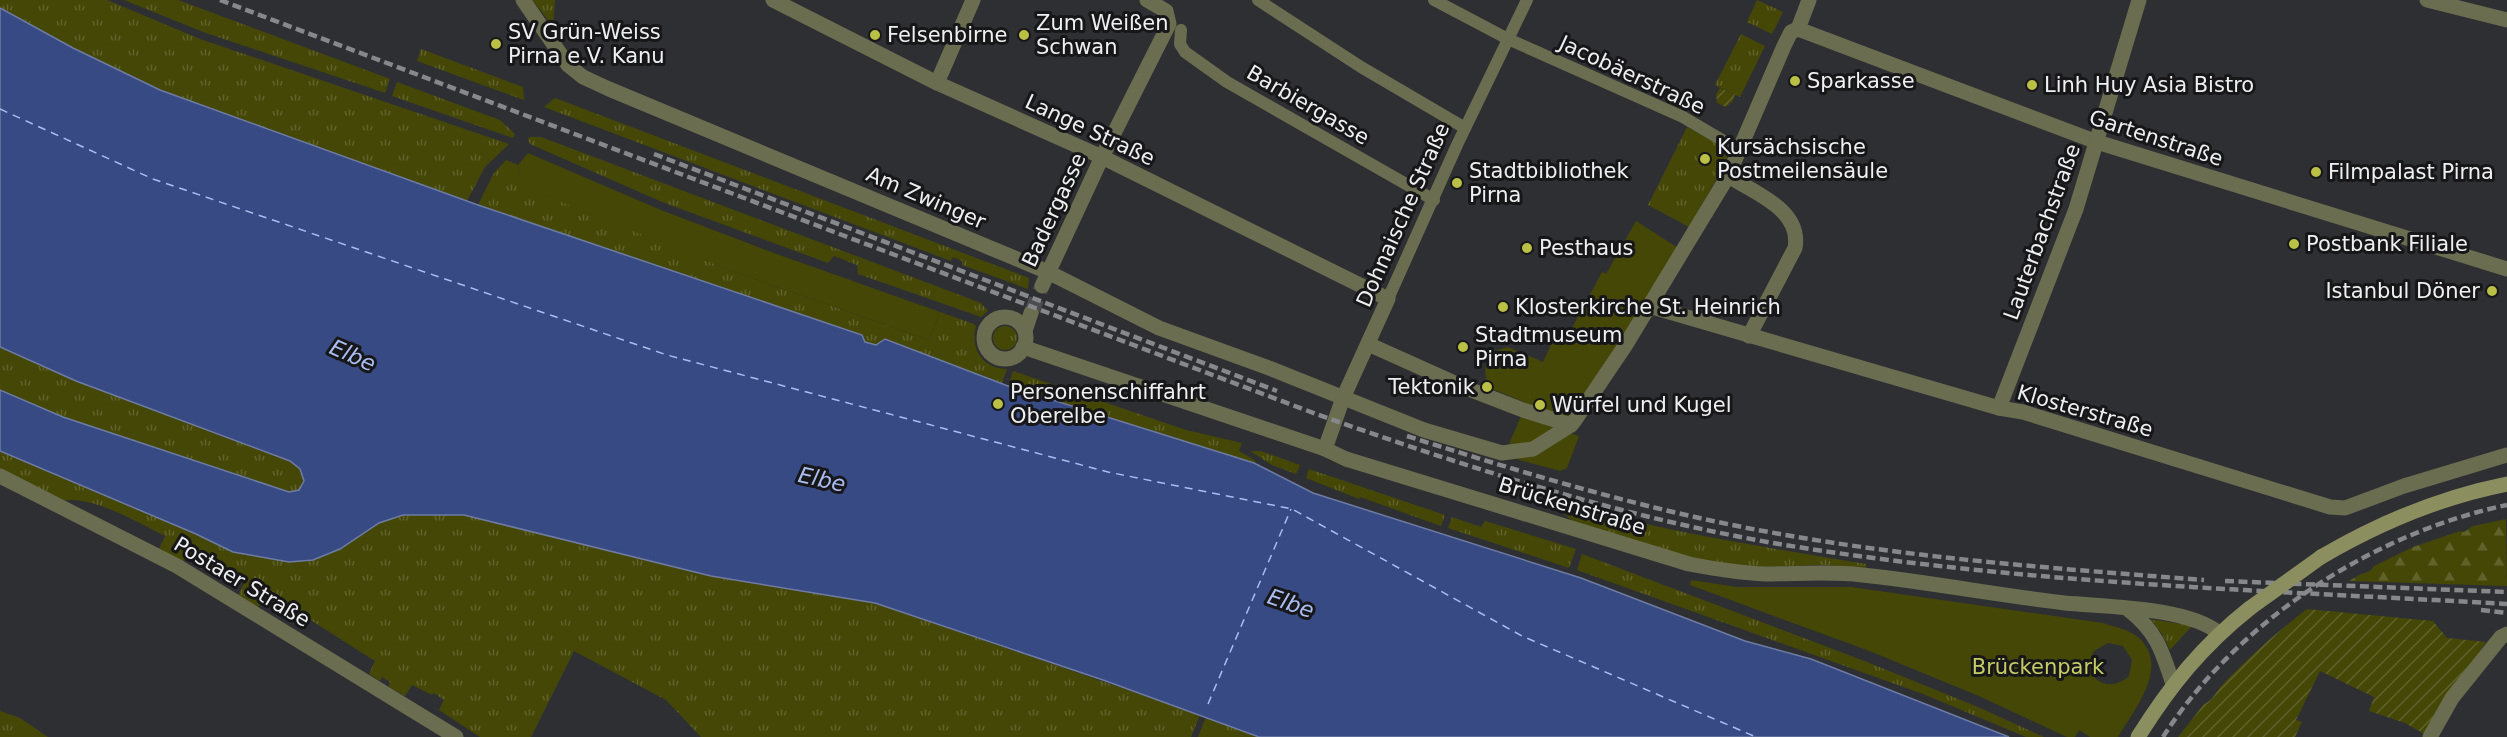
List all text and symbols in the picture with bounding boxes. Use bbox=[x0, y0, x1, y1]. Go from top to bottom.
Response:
place label: Zum Weißen Schwan bbox=[1036, 11, 1169, 59]
place label: SV Grün-Weiss Pirna e.V. Kanu bbox=[508, 20, 665, 68]
place label: Felsenbirne bbox=[887, 23, 1008, 47]
marker: Felsenbirne bbox=[868, 28, 882, 42]
marker: Zum Weißen Schwan bbox=[1017, 28, 1031, 42]
street label: Jacobäerstraße bbox=[1553, 30, 1709, 119]
marker: SV Grün-Weiss Pirna e.V. Kanu bbox=[489, 37, 503, 51]
street label: Barbiergasse bbox=[1243, 60, 1373, 150]
place label: Sparkasse bbox=[1807, 69, 1915, 93]
place label: Linh Huy Asia Bistro bbox=[2044, 73, 2254, 97]
marker: Sparkasse bbox=[1788, 74, 1802, 88]
marker: Linh Huy Asia Bistro bbox=[2025, 78, 2039, 92]
street label: Lange Straße bbox=[1021, 90, 1159, 170]
street label: Gartenstraße bbox=[2086, 105, 2226, 171]
street label: Dohnaische Straße bbox=[1352, 119, 1454, 311]
place label: Kursächsische Postmeilensäule bbox=[1717, 135, 1888, 183]
street label: Lauterbachstraße bbox=[1999, 141, 2085, 323]
street label: Badergasse bbox=[1017, 149, 1091, 271]
marker: Kursächsische Postmeilensäule bbox=[1698, 152, 1712, 166]
place label: Stadtbibliothek Pirna bbox=[1469, 159, 1629, 207]
place label: Filmpalast Pirna bbox=[2328, 160, 2494, 184]
street label: Am Zwinger bbox=[863, 162, 990, 234]
marker: Filmpalast Pirna bbox=[2309, 165, 2323, 179]
marker: Stadtbibliothek Pirna bbox=[1450, 176, 1464, 190]
place label: Postbank Filiale bbox=[2306, 232, 2468, 256]
place label: Pesthaus bbox=[1539, 236, 1633, 260]
marker: Postbank Filiale bbox=[2287, 237, 2301, 251]
marker: Pesthaus bbox=[1520, 241, 1534, 255]
place label: Istanbul Döner bbox=[2325, 279, 2480, 303]
marker: Istanbul Döner bbox=[2485, 284, 2499, 298]
place label: Klosterkirche St. Heinrich bbox=[1515, 295, 1781, 319]
marker: Klosterkirche St. Heinrich bbox=[1496, 300, 1510, 314]
place label: Stadtmuseum Pirna bbox=[1475, 323, 1622, 371]
water label: Elbe bbox=[326, 334, 380, 377]
marker: Stadtmuseum Pirna bbox=[1456, 340, 1470, 354]
place label: Tektonik bbox=[1387, 375, 1476, 399]
place label: Personenschiffahrt Oberelbe bbox=[1010, 380, 1206, 428]
marker: Tektonik bbox=[1480, 380, 1494, 394]
street label: Klosterstraße bbox=[2014, 380, 2156, 442]
place label: Würfel und Kugel bbox=[1552, 393, 1732, 417]
marker: Personenschiffahrt Oberelbe bbox=[991, 397, 1005, 411]
marker: Würfel und Kugel bbox=[1533, 398, 1547, 412]
water label: Elbe bbox=[796, 462, 848, 497]
street label: Brückenstraße bbox=[1496, 472, 1648, 540]
street label: Postaer Straße bbox=[170, 532, 314, 632]
water label: Elbe bbox=[1264, 584, 1317, 623]
park label: Brückenpark bbox=[1972, 655, 2105, 679]

